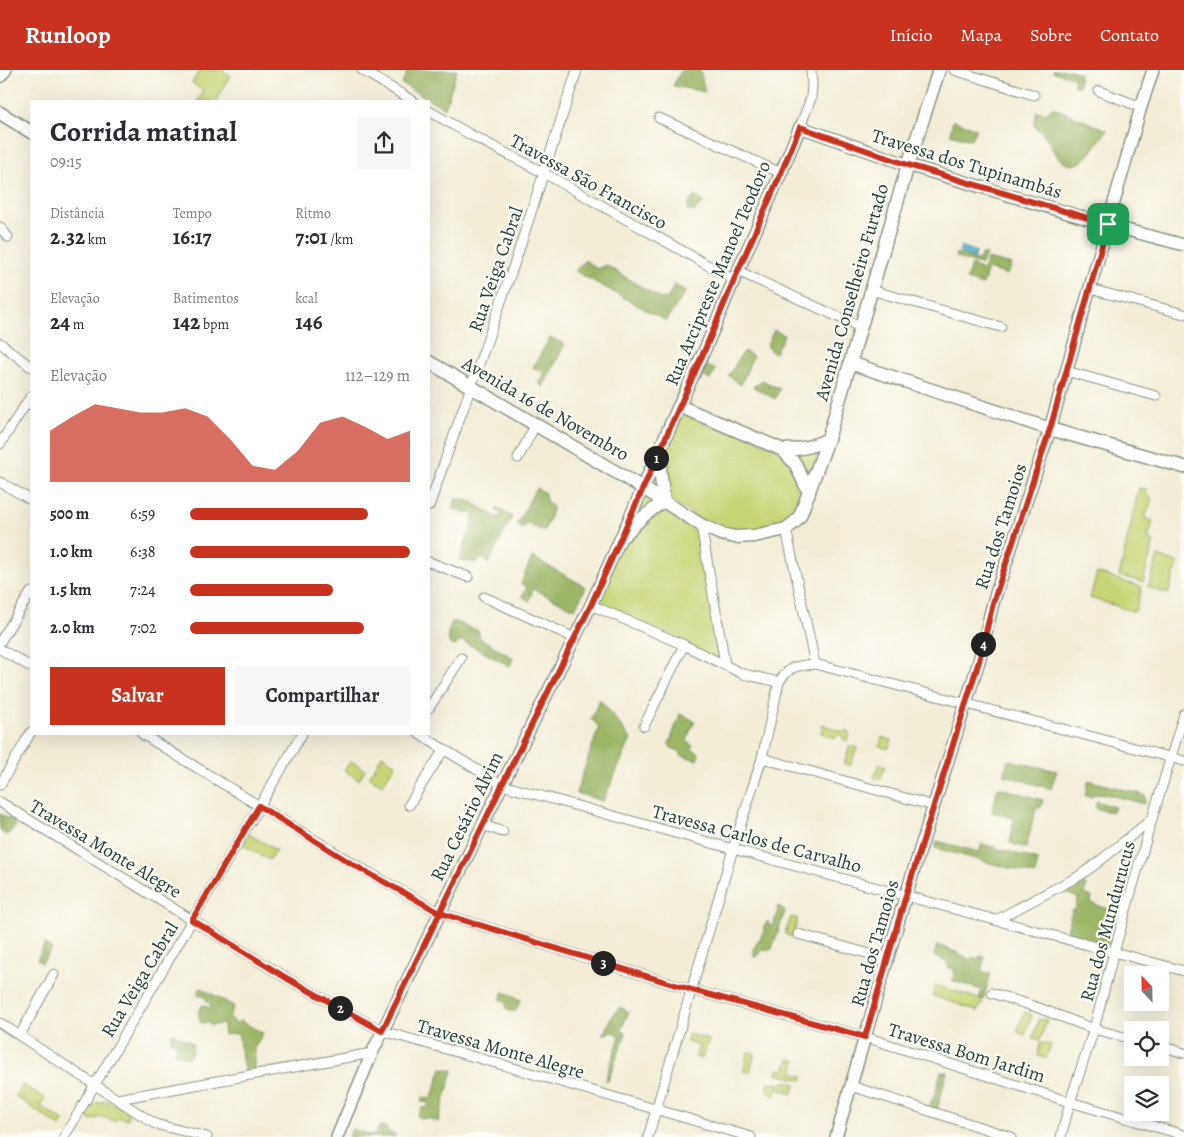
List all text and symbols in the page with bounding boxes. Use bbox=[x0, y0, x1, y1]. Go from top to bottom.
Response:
text: Runloop bbox=[25, 19, 111, 51]
text: Início bbox=[890, 23, 933, 47]
text: Mapa bbox=[961, 23, 1002, 47]
text: Sobre bbox=[1030, 23, 1072, 47]
text: Contato bbox=[1100, 23, 1159, 47]
text: Corrida matinal bbox=[50, 113, 237, 151]
button: share bbox=[358, 117, 410, 169]
street label: Travessa dos Tupinambás bbox=[868, 123, 1065, 205]
street label: Travessa São Francisco bbox=[505, 128, 672, 236]
text: 09:15 bbox=[50, 151, 82, 173]
street label: Rua Arcipreste Manoel Teodoro bbox=[659, 157, 777, 390]
street label: Avenida Conselheiro Furtado bbox=[808, 181, 895, 405]
street label: Rua Veiga Cabral bbox=[462, 203, 530, 335]
pin bbox=[1087, 203, 1129, 245]
text: Distância bbox=[50, 204, 105, 223]
text: Tempo bbox=[173, 204, 212, 223]
text: Ritmo bbox=[295, 204, 331, 223]
icon: arrive bbox=[1094, 210, 1122, 238]
text: 2.32 bbox=[50, 223, 85, 251]
text: 16:17 bbox=[173, 223, 211, 251]
text: 7:01 bbox=[295, 223, 327, 251]
text: km bbox=[85, 230, 106, 249]
text: /km bbox=[327, 230, 353, 249]
text: Elevação bbox=[50, 289, 100, 308]
text: Batimentos bbox=[173, 289, 239, 308]
text: kcal bbox=[295, 289, 318, 308]
text: 24 bbox=[50, 308, 70, 336]
text: 142 bbox=[173, 308, 200, 336]
text: 146 bbox=[295, 308, 323, 336]
text: m bbox=[70, 315, 84, 334]
text: bpm bbox=[200, 315, 229, 334]
street label: Avenida 16 de Novembro bbox=[456, 350, 634, 467]
text: Elevação bbox=[50, 365, 107, 387]
text: 112–129 m bbox=[345, 365, 410, 387]
pin: 1 bbox=[644, 446, 668, 470]
text: 1 bbox=[654, 449, 659, 468]
street label: Rua dos Tamoios bbox=[968, 460, 1034, 593]
text: 500 m bbox=[50, 503, 89, 525]
text: 6:59 bbox=[130, 503, 155, 525]
text: 1.0 km bbox=[50, 541, 93, 563]
text: 6:38 bbox=[130, 541, 156, 563]
text: 1.5 km bbox=[50, 579, 91, 601]
text: 7:24 bbox=[130, 579, 155, 601]
text: 2.0 km bbox=[50, 617, 95, 639]
text: 7:02 bbox=[130, 617, 157, 639]
pin: 4 bbox=[970, 632, 996, 656]
text: 4 bbox=[980, 635, 987, 654]
button: Salvar bbox=[50, 667, 225, 725]
button: Compartilhar bbox=[235, 667, 410, 725]
street label: Rua Cesário Alvim bbox=[424, 747, 510, 886]
street label: Travessa Monte Alegre bbox=[25, 793, 186, 905]
street label: Travessa Carlos de Carvalho bbox=[649, 799, 864, 879]
street label: Rua dos Mundurucus bbox=[1074, 838, 1142, 1005]
street label: Rua dos Tamoios bbox=[844, 877, 906, 1010]
street label: Rua Veiga Cabral bbox=[95, 916, 185, 1042]
pin: 3 bbox=[590, 950, 616, 976]
text: 3 bbox=[600, 954, 607, 973]
north arrow bbox=[1124, 966, 1169, 1011]
map controls bbox=[1124, 966, 1169, 1121]
pin: 2 bbox=[328, 996, 352, 1020]
text: 2 bbox=[337, 999, 344, 1018]
street label: Travessa Monte Alegre bbox=[414, 1013, 587, 1085]
street label: Travessa Bom Jardim bbox=[885, 1017, 1049, 1089]
button: locate bbox=[1124, 1021, 1169, 1066]
button: layers bbox=[1124, 1076, 1169, 1121]

